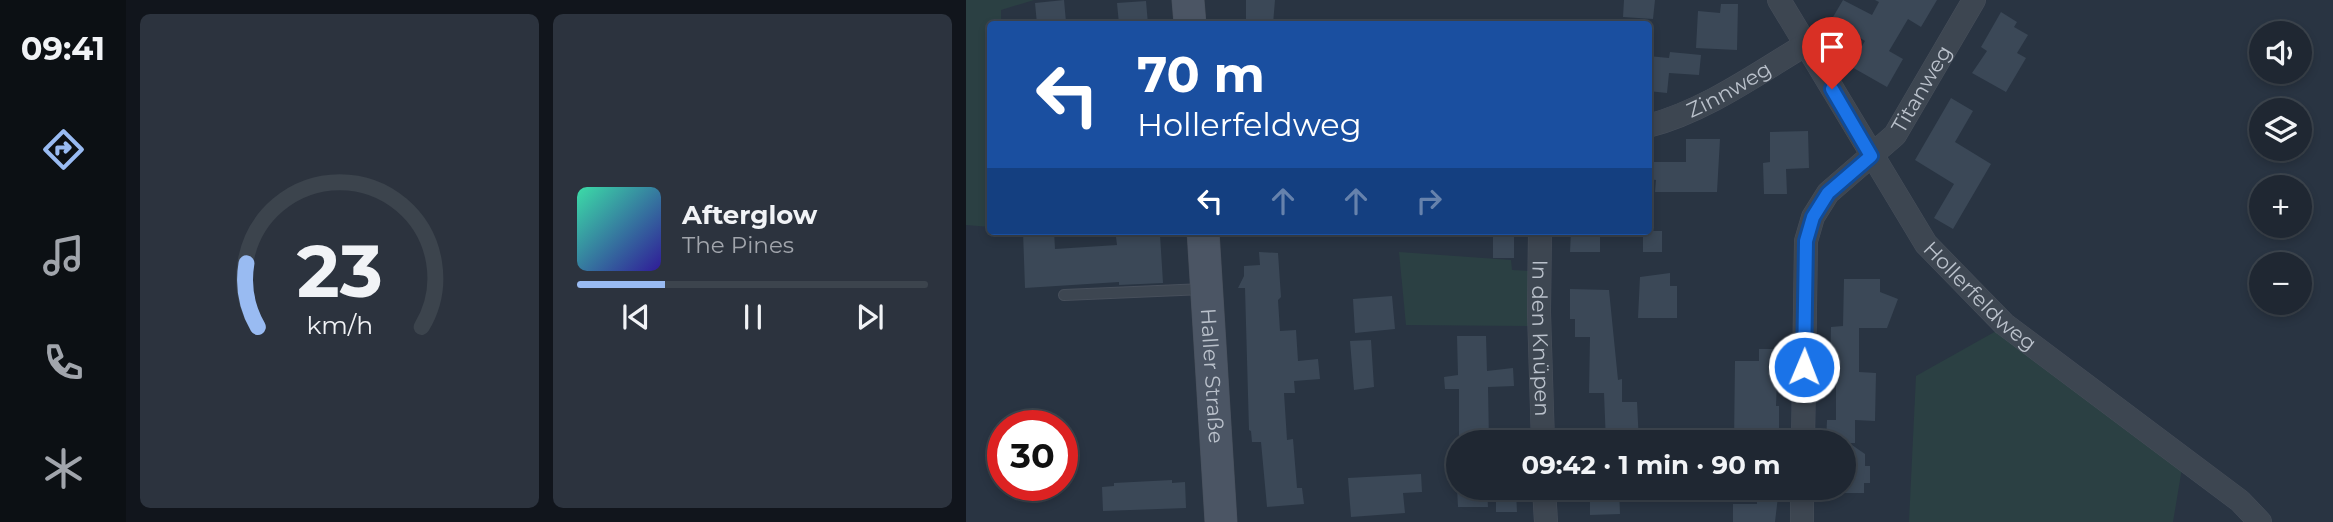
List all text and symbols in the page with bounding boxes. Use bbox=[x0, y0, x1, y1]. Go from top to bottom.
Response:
pin bbox=[1802, 17, 1862, 89]
map controls bbox=[2249, 21, 2312, 315]
button: sound bbox=[2249, 21, 2312, 84]
icon: arrive bbox=[1813, 28, 1851, 66]
text: 09:41 bbox=[21, 29, 105, 68]
street label: Titanweg bbox=[1886, 41, 1957, 137]
text: 70 m bbox=[1137, 45, 1265, 104]
icon: left bbox=[1022, 49, 1113, 140]
street label: Zinnweg bbox=[1683, 56, 1776, 123]
button: layers bbox=[2249, 98, 2312, 161]
text: Hollerfeldweg bbox=[1137, 105, 1362, 144]
icon: directions bbox=[39, 125, 88, 174]
button: + bbox=[2249, 175, 2312, 238]
icon: left bbox=[1191, 182, 1229, 220]
icon: ahead bbox=[1264, 182, 1302, 220]
icon: ahead bbox=[1337, 182, 1375, 220]
icon: right bbox=[1410, 182, 1448, 220]
text: Afterglow bbox=[682, 199, 817, 231]
text: 23 bbox=[296, 227, 383, 315]
icon: music bbox=[39, 231, 88, 280]
text: The Pines bbox=[682, 231, 794, 259]
street label: Hollerfeldweg bbox=[1918, 236, 2042, 356]
button: − bbox=[2249, 252, 2312, 315]
street label: In den Knüpen bbox=[1527, 259, 1555, 417]
icon: previous bbox=[617, 298, 655, 336]
icon: pause bbox=[734, 298, 772, 336]
icon: next bbox=[851, 298, 889, 336]
street label: Haller Straße bbox=[1196, 307, 1229, 444]
text: km/h bbox=[306, 310, 373, 340]
position arrow bbox=[1767, 330, 1841, 404]
icon: phone bbox=[39, 338, 88, 387]
speed limit sign: 30 bbox=[987, 410, 1078, 501]
icon: climate bbox=[39, 444, 88, 493]
text: 09:42 · 1 min · 90 m bbox=[1522, 449, 1780, 481]

